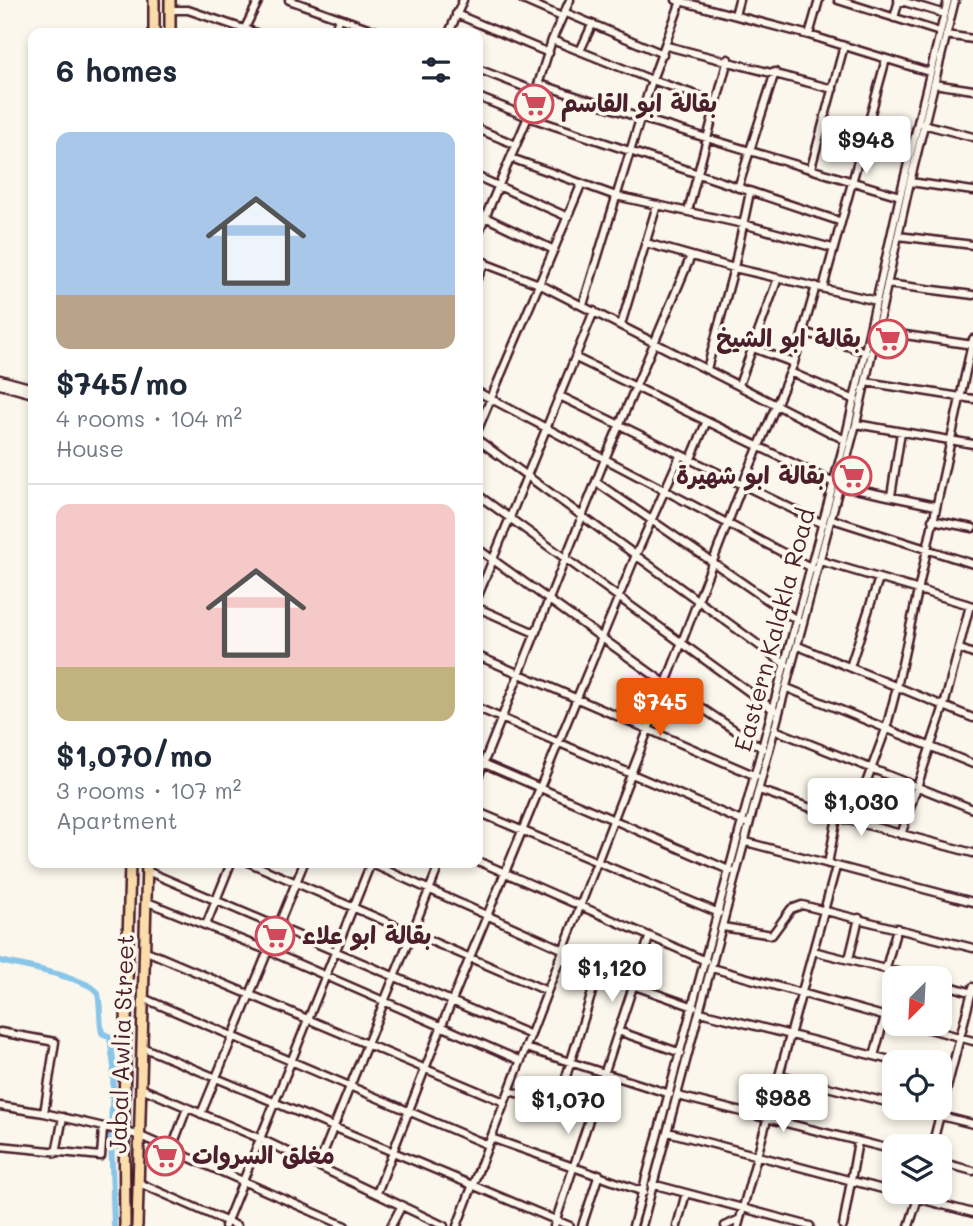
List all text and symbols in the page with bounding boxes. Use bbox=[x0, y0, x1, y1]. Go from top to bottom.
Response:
text: 6 homes bbox=[56, 50, 177, 90]
icon: filters bbox=[417, 51, 455, 89]
supermarket icon: بقالة ابو القاسم bbox=[513, 83, 555, 125]
place label: بقالة ابو القاسم bbox=[561, 87, 717, 122]
pin: $948 bbox=[825, 116, 907, 176]
text: $948 bbox=[838, 124, 894, 154]
icon: home bbox=[193, 178, 319, 304]
supermarket icon: بقالة ابو الشيخ bbox=[867, 318, 909, 360]
place label: بقالة ابو الشيخ bbox=[716, 322, 861, 354]
text: $745/mo bbox=[56, 363, 187, 403]
text: 4 rooms · 104 m² bbox=[56, 403, 242, 433]
text: House bbox=[56, 433, 124, 463]
supermarket icon: بقالة ابو شهيرة bbox=[831, 455, 873, 497]
place label: بقالة ابو شهيرة bbox=[676, 459, 825, 491]
street label: Eastern Kalakla Road bbox=[726, 505, 821, 755]
icon: home bbox=[193, 550, 319, 676]
pin: $745 bbox=[619, 678, 701, 738]
text: $745 bbox=[632, 686, 688, 716]
text: $1,070/mo bbox=[56, 735, 212, 775]
text: 3 rooms · 107 m² bbox=[56, 775, 242, 805]
pin: $1,030 bbox=[804, 778, 918, 838]
text: $1,030 bbox=[824, 786, 898, 816]
text: Apartment bbox=[56, 805, 178, 835]
supermarket icon: بقالة ابو علاء bbox=[254, 915, 296, 957]
place label: بقالة ابو علاء bbox=[302, 919, 431, 951]
street label: Jabal Awlia Street bbox=[101, 934, 140, 1154]
pin: $1,120 bbox=[555, 944, 669, 1004]
text: $1,120 bbox=[577, 952, 647, 982]
north arrow bbox=[882, 966, 952, 1036]
map controls bbox=[882, 966, 952, 1204]
button: locate bbox=[882, 1050, 952, 1120]
pin: $988 bbox=[742, 1074, 824, 1134]
pin: $1,070 bbox=[511, 1076, 625, 1136]
text: $988 bbox=[755, 1082, 811, 1112]
text: $1,070 bbox=[531, 1084, 605, 1114]
button: layers bbox=[882, 1134, 952, 1204]
supermarket icon: مغلق السروات bbox=[144, 1135, 186, 1177]
place label: مغلق السروات bbox=[192, 1139, 335, 1170]

